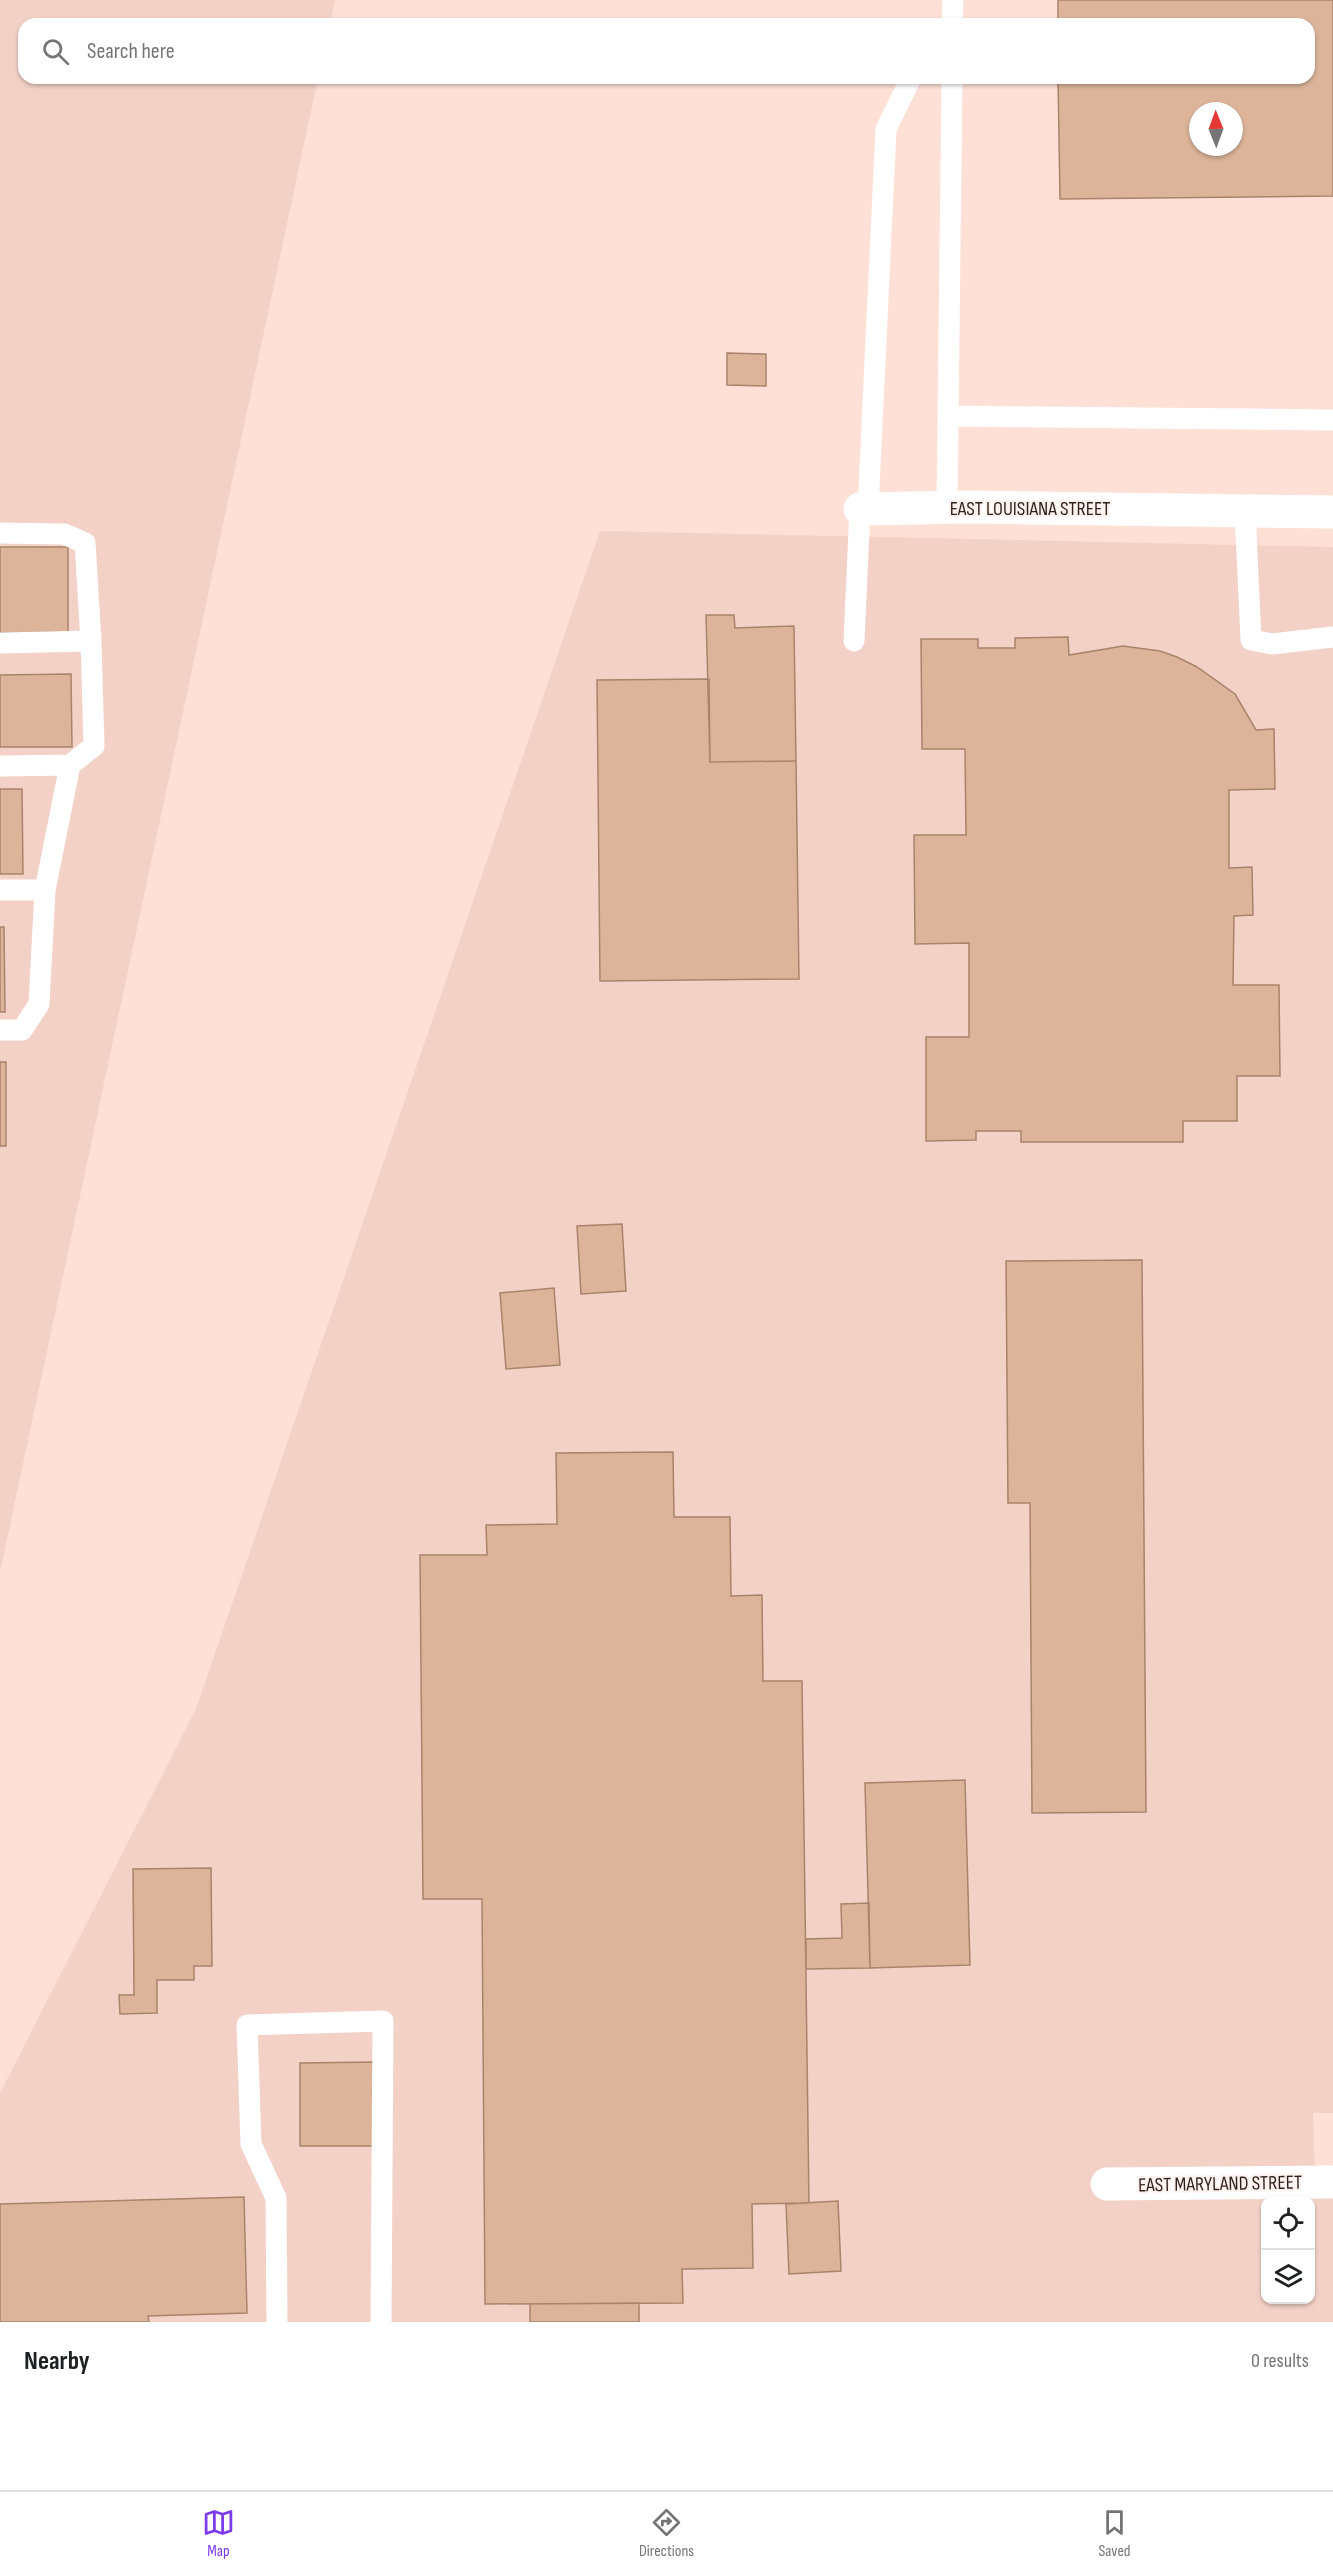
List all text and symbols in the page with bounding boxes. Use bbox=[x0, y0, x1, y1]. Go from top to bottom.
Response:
search box bbox=[18, 18, 1315, 84]
icon: search bbox=[39, 35, 72, 68]
text: Search here bbox=[87, 38, 174, 65]
north arrow bbox=[1189, 102, 1243, 156]
street label: EAST LOUISIANA STREET bbox=[950, 497, 1110, 521]
street label: EAST MARYLAND STREET bbox=[1138, 2171, 1302, 2197]
map controls bbox=[1261, 2196, 1315, 2304]
button: locate bbox=[1261, 2196, 1315, 2250]
button: layers bbox=[1261, 2250, 1315, 2304]
text: Nearby bbox=[24, 2346, 90, 2377]
text: 0 results bbox=[1251, 2349, 1309, 2373]
tab: Map bbox=[202, 2506, 235, 2561]
tab: Directions bbox=[639, 2506, 694, 2561]
tab: Saved bbox=[1098, 2506, 1131, 2561]

